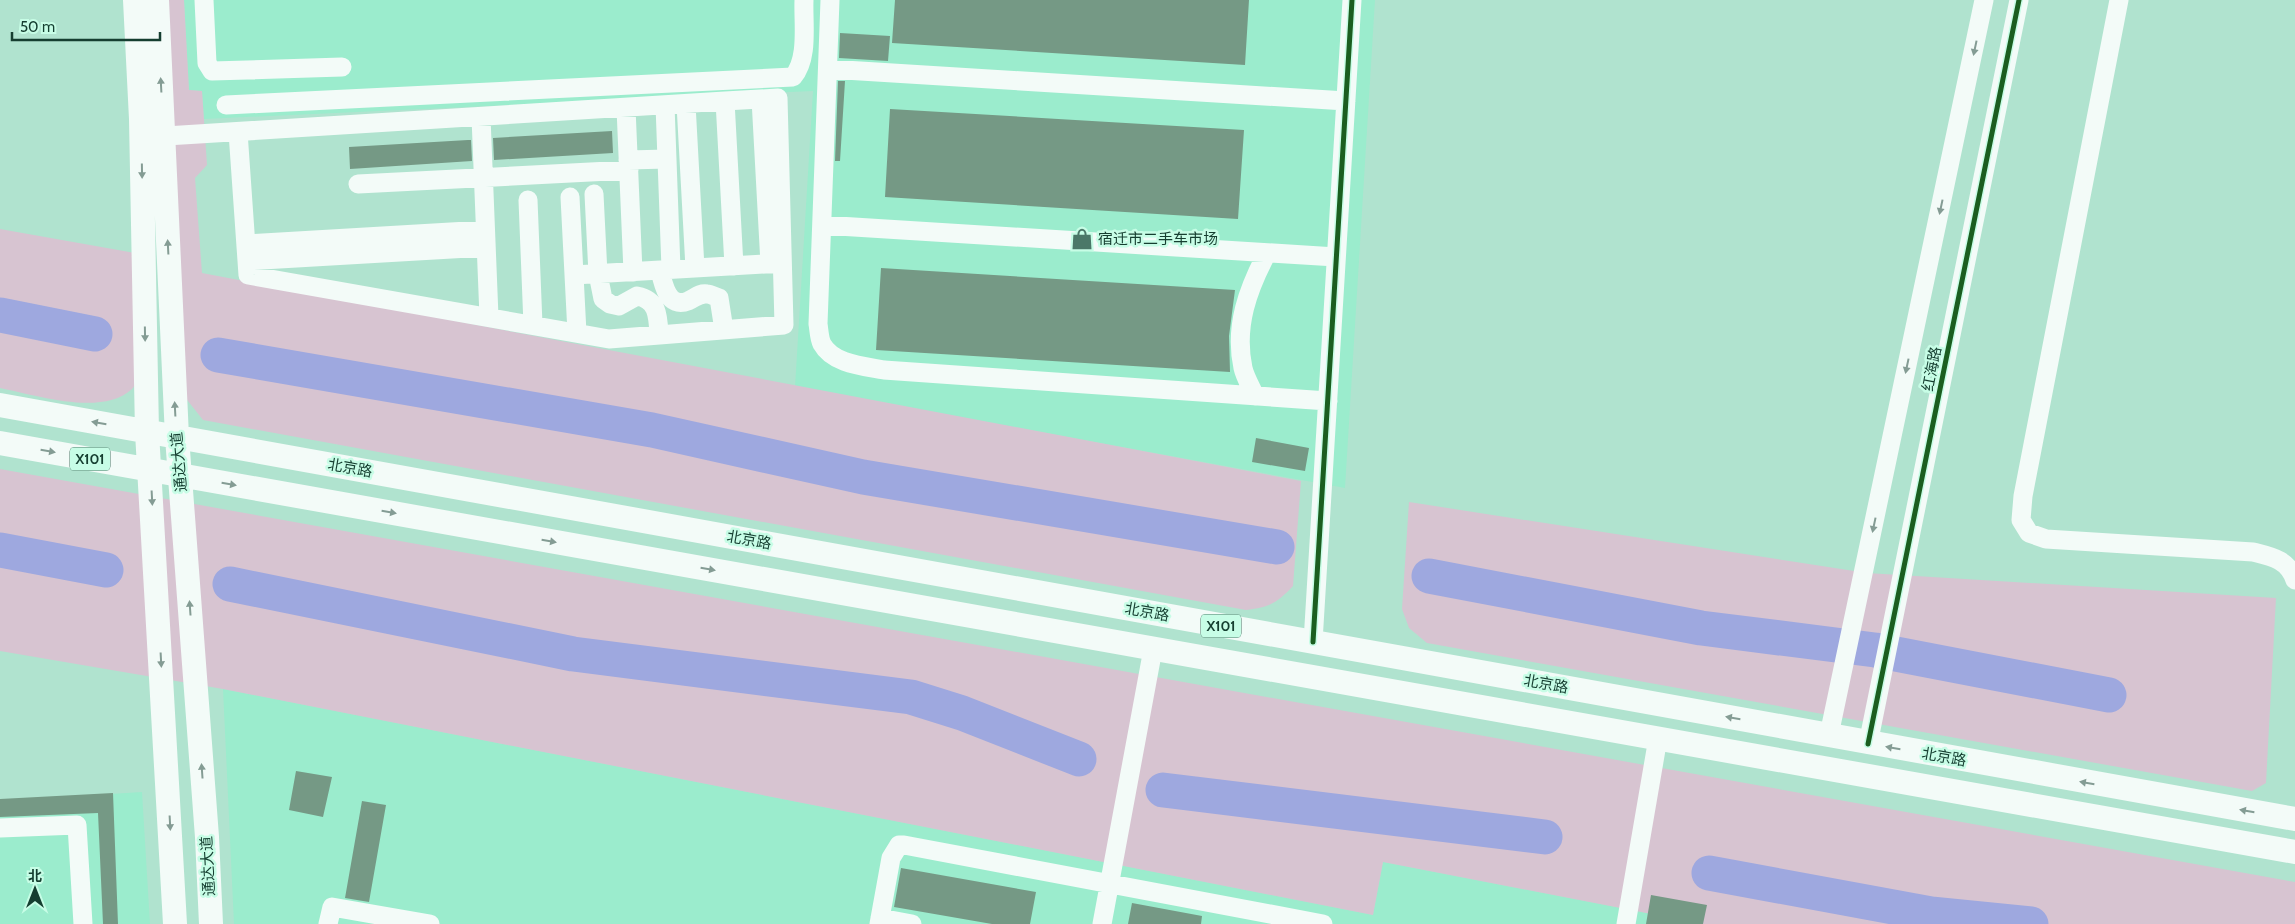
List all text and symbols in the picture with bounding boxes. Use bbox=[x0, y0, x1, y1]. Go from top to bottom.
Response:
scale bar bbox=[12, 10, 160, 42]
text: 50 m bbox=[20, 18, 55, 36]
one-way arrow bbox=[1971, 40, 1979, 55]
one-way arrow bbox=[156, 76, 164, 92]
one-way arrow bbox=[138, 163, 146, 179]
one-way arrow bbox=[1937, 199, 1945, 214]
shop icon: 宿迁市二手车市场 bbox=[1069, 226, 1095, 252]
place label: 宿迁市二手车市场 bbox=[1098, 230, 1218, 248]
one-way arrow bbox=[164, 239, 172, 255]
one-way arrow bbox=[142, 326, 150, 342]
street label: 红海路 bbox=[1919, 345, 1945, 393]
one-way arrow bbox=[1903, 358, 1911, 374]
one-way arrow bbox=[171, 401, 179, 417]
one-way arrow bbox=[91, 419, 107, 427]
street label: 通达大道 bbox=[167, 431, 191, 493]
one-way arrow bbox=[40, 448, 56, 456]
road number: X101 bbox=[70, 448, 110, 470]
street label: 北京路 bbox=[326, 455, 374, 481]
one-way arrow bbox=[221, 480, 237, 488]
one-way arrow bbox=[148, 490, 156, 506]
one-way arrow bbox=[381, 509, 397, 517]
one-way arrow bbox=[1870, 517, 1878, 532]
street label: 北京路 bbox=[725, 527, 773, 553]
one-way arrow bbox=[541, 537, 557, 545]
one-way arrow bbox=[701, 566, 717, 574]
street label: 北京路 bbox=[1123, 599, 1171, 625]
one-way arrow bbox=[186, 600, 194, 616]
road number: X101 bbox=[1201, 614, 1241, 638]
one-way arrow bbox=[157, 653, 165, 669]
street label: 北京路 bbox=[1522, 671, 1570, 697]
one-way arrow bbox=[1724, 713, 1740, 721]
one-way arrow bbox=[1884, 744, 1900, 752]
street label: 北京路 bbox=[1920, 744, 1968, 770]
one-way arrow bbox=[198, 762, 206, 778]
one-way arrow bbox=[2079, 778, 2095, 786]
one-way arrow bbox=[2239, 806, 2255, 814]
one-way arrow bbox=[166, 815, 174, 831]
street label: 通达大道 bbox=[197, 836, 219, 896]
north arrow bbox=[10, 864, 60, 914]
text: 北 bbox=[28, 867, 42, 885]

